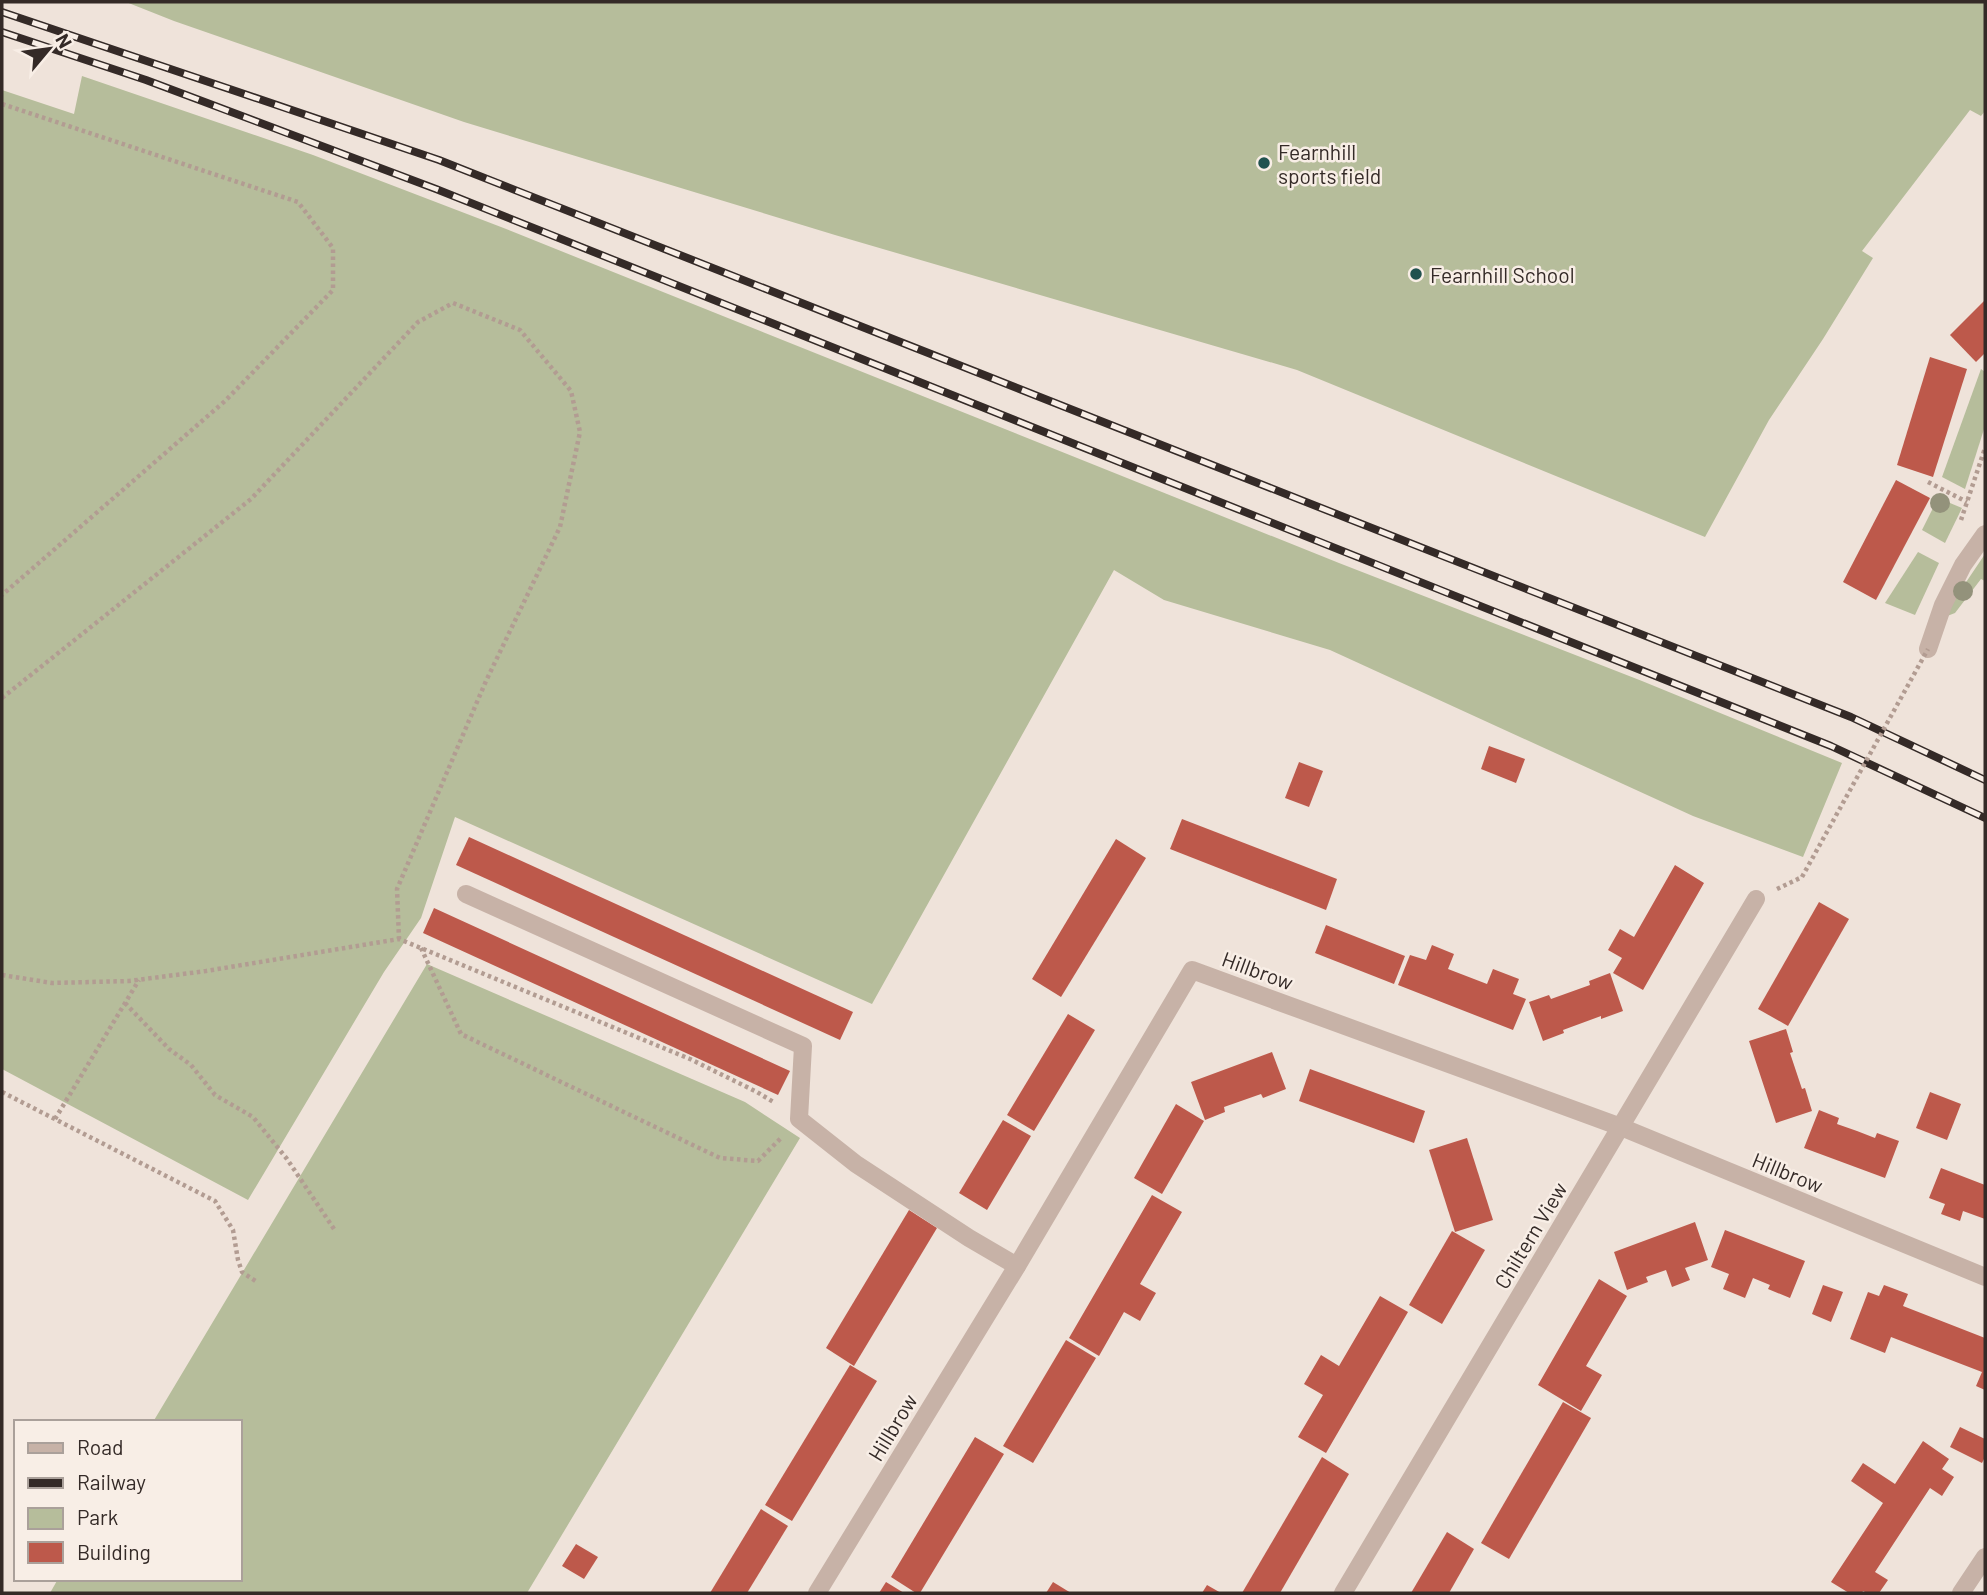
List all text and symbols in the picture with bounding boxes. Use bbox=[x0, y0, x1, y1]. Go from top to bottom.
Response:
north arrow bbox=[14, 14, 84, 84]
text: N bbox=[51, 29, 77, 52]
place label: Fearnhill sports field bbox=[1278, 139, 1381, 188]
marker: Fearnhill sports field bbox=[1256, 155, 1272, 171]
place label: Fearnhill School bbox=[1430, 262, 1574, 287]
marker: Fearnhill School bbox=[1408, 266, 1424, 282]
street label: Hillbrow bbox=[1219, 946, 1297, 994]
street label: Hillbrow bbox=[1749, 1147, 1827, 1197]
street label: Chiltern View bbox=[1488, 1177, 1572, 1293]
street label: Hillbrow bbox=[862, 1389, 922, 1465]
legend bbox=[14, 1420, 242, 1581]
text: Road bbox=[77, 1434, 123, 1459]
text: Railway bbox=[77, 1469, 146, 1494]
text: Park bbox=[77, 1504, 118, 1529]
text: Building bbox=[77, 1539, 151, 1564]

